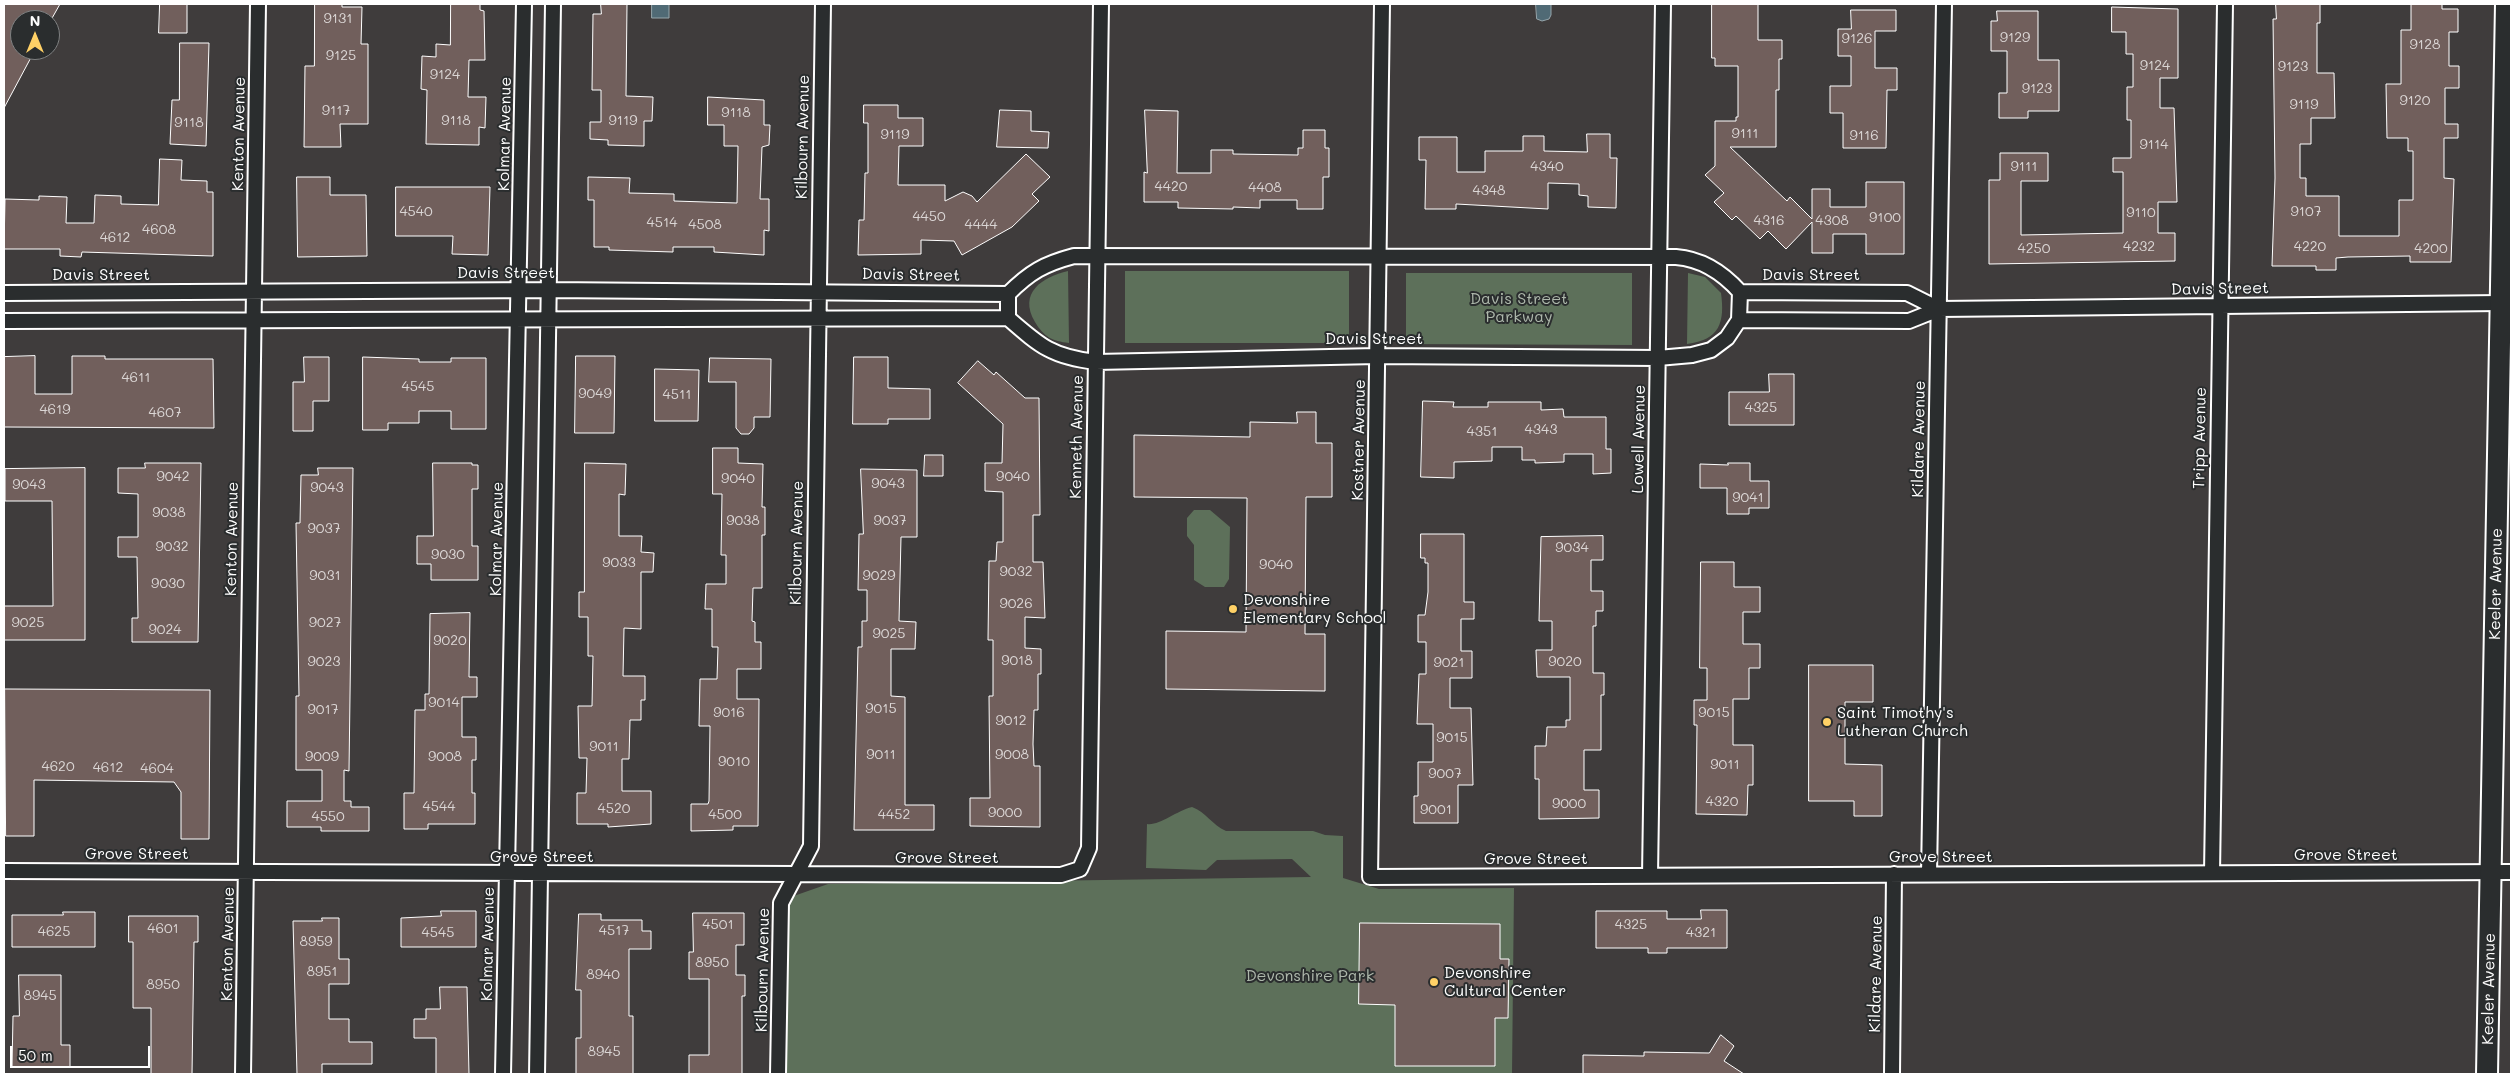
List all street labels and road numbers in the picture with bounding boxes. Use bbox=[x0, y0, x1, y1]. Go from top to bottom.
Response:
street label: Kilbourn Avenue bbox=[792, 75, 814, 199]
street label: Kenton Avenue bbox=[228, 77, 250, 191]
street label: Kolmar Avenue bbox=[494, 77, 516, 191]
street label: Davis Street bbox=[457, 263, 555, 283]
street label: Davis Street bbox=[52, 265, 150, 285]
street label: Davis Street bbox=[862, 265, 960, 285]
street label: Davis Street bbox=[1762, 265, 1860, 285]
street label: Davis Street bbox=[2171, 279, 2269, 299]
street label: Davis Street bbox=[1325, 329, 1423, 349]
street label: Kenneth Avenue bbox=[1066, 375, 1088, 499]
street label: Kostner Avenue bbox=[1348, 379, 1370, 501]
street label: Kildare Avenue bbox=[1908, 380, 1930, 498]
street label: Lowell Avenue bbox=[1628, 384, 1650, 494]
street label: Tripp Avenue bbox=[2190, 387, 2210, 489]
street label: Kilbourn Avenue bbox=[786, 481, 808, 605]
street label: Kenton Avenue bbox=[221, 482, 243, 596]
street label: Kolmar Avenue bbox=[486, 482, 508, 596]
street label: Keeler Avenue bbox=[2485, 528, 2507, 640]
street label: Grove Street bbox=[85, 844, 189, 864]
street label: Grove Street bbox=[2294, 845, 2398, 865]
street label: Grove Street bbox=[490, 847, 594, 867]
street label: Grove Street bbox=[1889, 847, 1993, 867]
street label: Grove Street bbox=[895, 848, 999, 868]
street label: Grove Street bbox=[1484, 849, 1588, 869]
street label: Kenton Avenue bbox=[217, 887, 239, 1001]
street label: Kolmar Avenue bbox=[477, 887, 499, 1001]
street label: Kilbourn Avenue bbox=[752, 908, 774, 1032]
street label: Kildare Avenue bbox=[1865, 915, 1887, 1033]
street label: Keeler Avenue bbox=[2478, 933, 2500, 1045]

